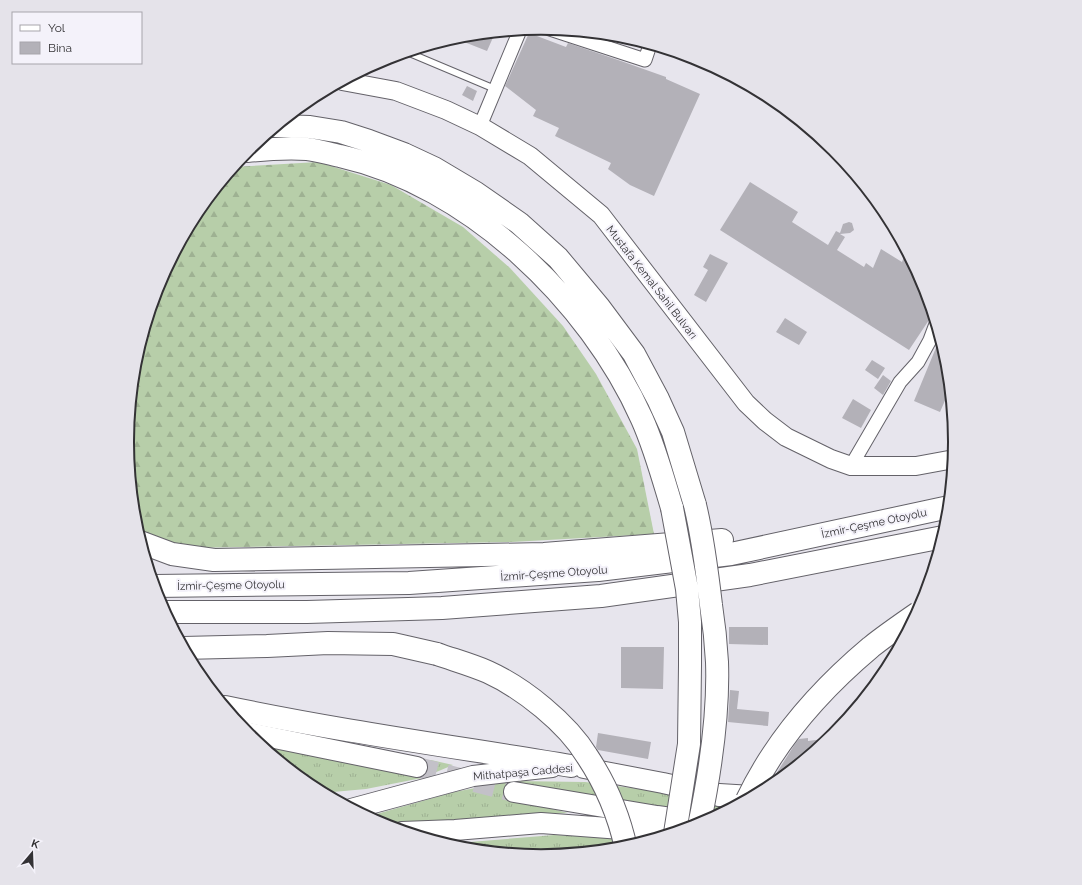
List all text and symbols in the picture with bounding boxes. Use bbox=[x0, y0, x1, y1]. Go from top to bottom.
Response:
legend bbox=[12, 12, 142, 64]
text: Yol bbox=[48, 21, 66, 35]
text: Bina bbox=[48, 41, 72, 55]
street label: Mustafa Kemal Sahil Bulvarı bbox=[603, 223, 700, 341]
street label: İzmir-Çeşme Otoyolu bbox=[820, 506, 928, 541]
street label: İzmir-Çeşme Otoyolu bbox=[500, 563, 608, 584]
street label: İzmir-Çeşme Otoyolu bbox=[177, 578, 285, 593]
street label: Mithatpaşa Caddesi bbox=[473, 762, 573, 783]
north arrow bbox=[12, 833, 52, 873]
text: K bbox=[29, 837, 41, 852]

